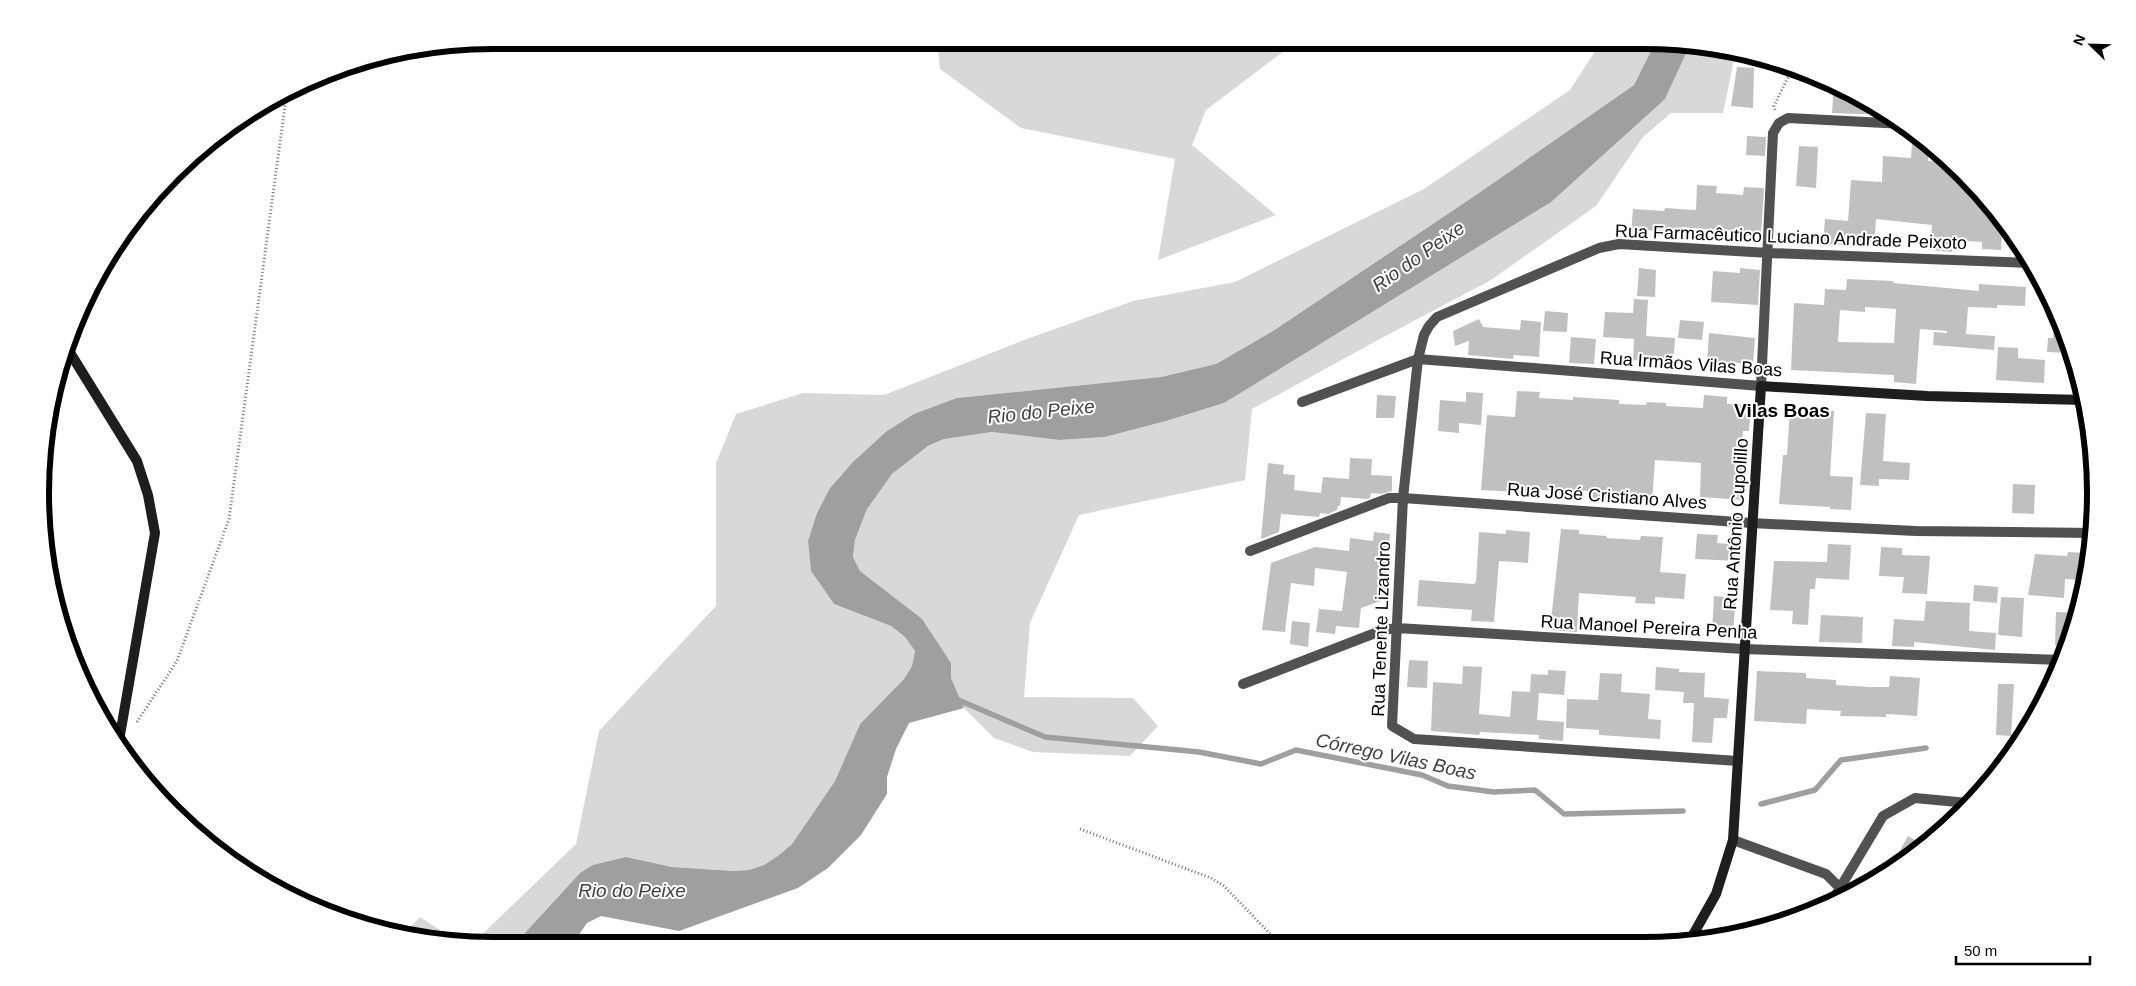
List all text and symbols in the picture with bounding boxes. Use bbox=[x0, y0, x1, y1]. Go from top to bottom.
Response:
north arrow bbox=[2066, 20, 2116, 70]
text: N bbox=[2070, 32, 2088, 48]
water label: Rio do Peixe bbox=[1368, 217, 1468, 296]
street label: Rua Farmacêutico Luciano Andrade Peixoto bbox=[1615, 221, 1967, 253]
street label: Rua Irmãos Vilas Boas bbox=[1599, 348, 1783, 380]
water label: Rio do Peixe bbox=[986, 395, 1096, 428]
district label: Vilas Boas bbox=[1734, 400, 1830, 421]
street label: Rua Antônio Cupolillo bbox=[1720, 437, 1752, 611]
street label: Rua José Cristiano Alves bbox=[1506, 479, 1708, 513]
street label: Rua Tenente Lizandro bbox=[1368, 541, 1394, 717]
street label: Rua Manoel Pereira Penha bbox=[1540, 611, 1759, 643]
water label: Córrego Vilas Boas bbox=[1314, 729, 1478, 784]
water label: Rio do Peixe bbox=[578, 880, 686, 901]
scale bar bbox=[1956, 934, 2090, 966]
text: 50 m bbox=[1964, 942, 1997, 959]

